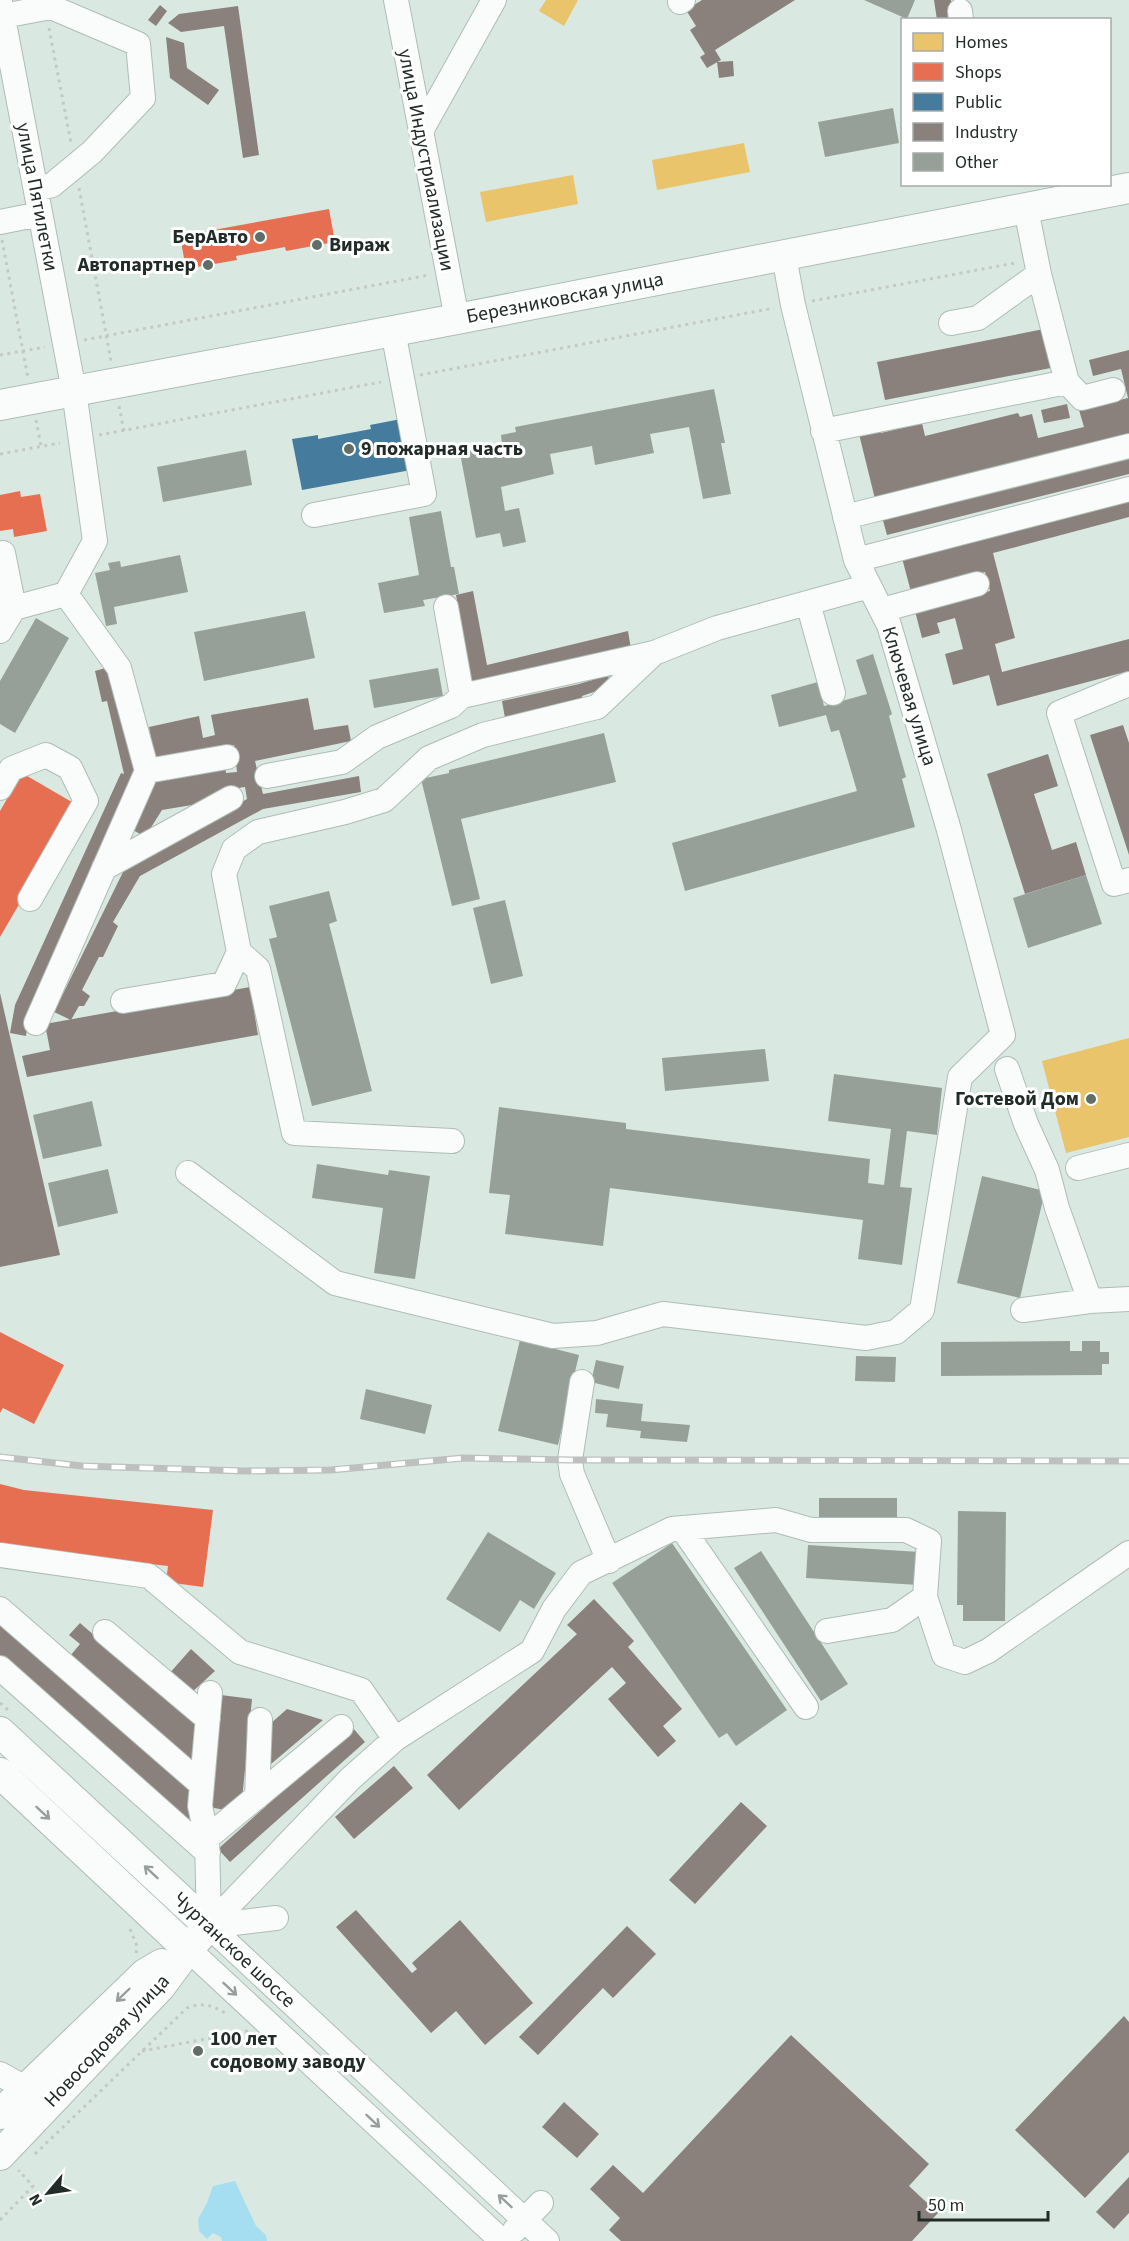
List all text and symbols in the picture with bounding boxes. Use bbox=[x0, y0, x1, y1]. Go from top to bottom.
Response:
legend bbox=[901, 18, 1111, 186]
text: Homes bbox=[955, 30, 1008, 55]
street label: улица Индустриализации bbox=[391, 46, 461, 274]
text: Shops bbox=[955, 60, 1002, 85]
text: Public bbox=[955, 90, 1002, 115]
street label: улица Пятилетки bbox=[9, 120, 65, 274]
text: Industry bbox=[955, 120, 1018, 145]
text: Other bbox=[955, 150, 999, 175]
place label: БерАвто bbox=[172, 223, 248, 251]
marker: БерАвто bbox=[253, 230, 267, 244]
place label: Вираж bbox=[329, 231, 391, 259]
marker: Вираж bbox=[310, 238, 324, 252]
place label: Автопартнер bbox=[77, 251, 196, 279]
marker: Автопартнер bbox=[201, 258, 215, 272]
street label: Березниковская улица bbox=[464, 265, 666, 331]
place label: 9 пожарная часть bbox=[361, 435, 523, 463]
marker: 9 пожарная часть bbox=[342, 442, 356, 456]
street label: Ключевая улица bbox=[874, 623, 944, 769]
place label: Гостевой Дом bbox=[955, 1085, 1079, 1113]
marker: Гостевой Дом bbox=[1084, 1092, 1098, 1106]
one-way arrow bbox=[35, 1805, 50, 1820]
one-way arrow bbox=[144, 1865, 159, 1879]
street label: Чуртанское шоссе bbox=[166, 1886, 302, 2014]
street label: Новосодовая улица bbox=[38, 1968, 176, 2114]
one-way arrow bbox=[223, 1982, 238, 1996]
one-way arrow bbox=[116, 1988, 131, 2002]
place label: 100 лет содовому заводу bbox=[210, 2025, 366, 2076]
marker: 100 лет содовому заводу bbox=[191, 2044, 205, 2058]
one-way arrow bbox=[366, 2114, 381, 2128]
north arrow bbox=[18, 2163, 78, 2223]
scale bar bbox=[919, 2184, 1048, 2222]
text: N bbox=[24, 2190, 48, 2210]
text: 50 m bbox=[928, 2193, 964, 2218]
one-way arrow bbox=[497, 2194, 512, 2208]

